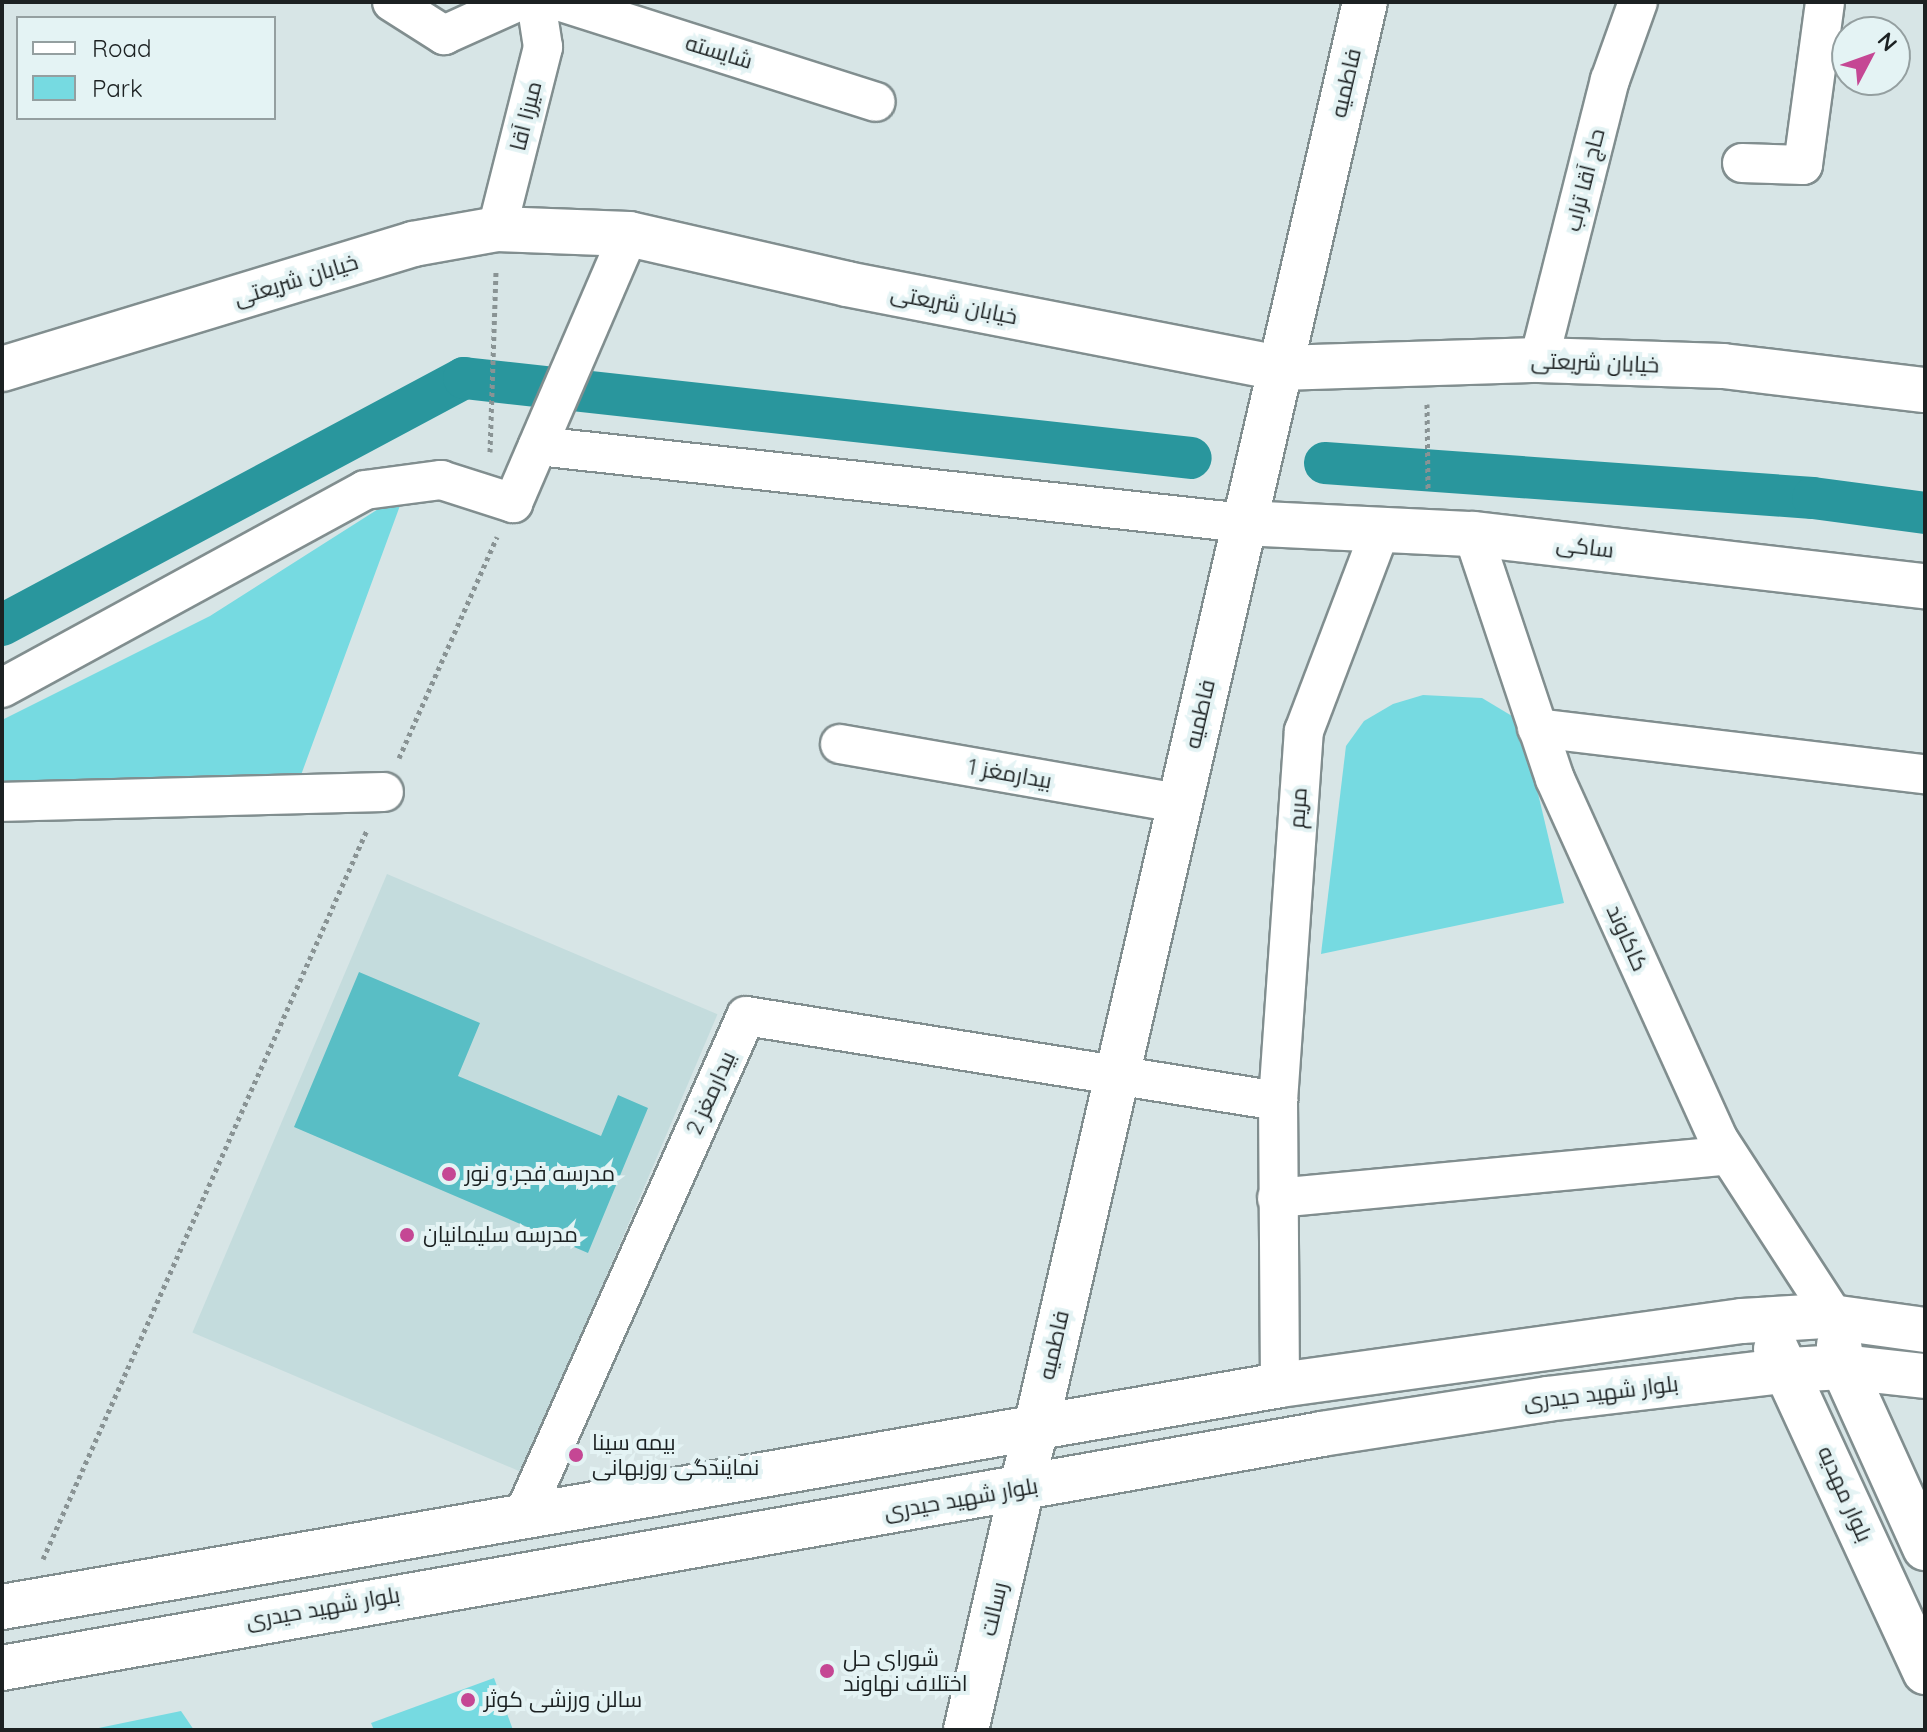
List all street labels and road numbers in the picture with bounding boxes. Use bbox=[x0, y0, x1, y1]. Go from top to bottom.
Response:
street label: شایسته bbox=[682, 29, 756, 75]
street label: فاطمیه bbox=[1325, 46, 1367, 120]
street label: میرزا آقا bbox=[505, 79, 547, 153]
street label: حاج آقا تراب bbox=[1559, 126, 1611, 234]
street label: خیابان شریعتی bbox=[231, 249, 361, 311]
street label: خیابان شریعتی bbox=[888, 280, 1020, 330]
street label: خیابان شریعتی bbox=[1530, 348, 1660, 378]
street label: ساکی bbox=[1555, 530, 1615, 564]
street label: فاطمیه bbox=[1179, 677, 1221, 751]
street label: بیدارمغز 1 bbox=[966, 754, 1054, 794]
street label: مریم bbox=[1283, 787, 1313, 829]
street label: کاکاوند bbox=[1601, 901, 1653, 975]
street label: بیدارمغز 2 bbox=[681, 1047, 741, 1139]
street label: فاطمیه bbox=[1033, 1308, 1075, 1382]
street label: بلوار شهید حیدری bbox=[1522, 1370, 1680, 1416]
street label: بلوار مهدیه bbox=[1812, 1442, 1878, 1546]
street label: بلوار شهید حیدری bbox=[882, 1472, 1040, 1526]
street label: رسالت bbox=[975, 1579, 1013, 1639]
street label: بلوار شهید حیدری bbox=[244, 1581, 402, 1635]

